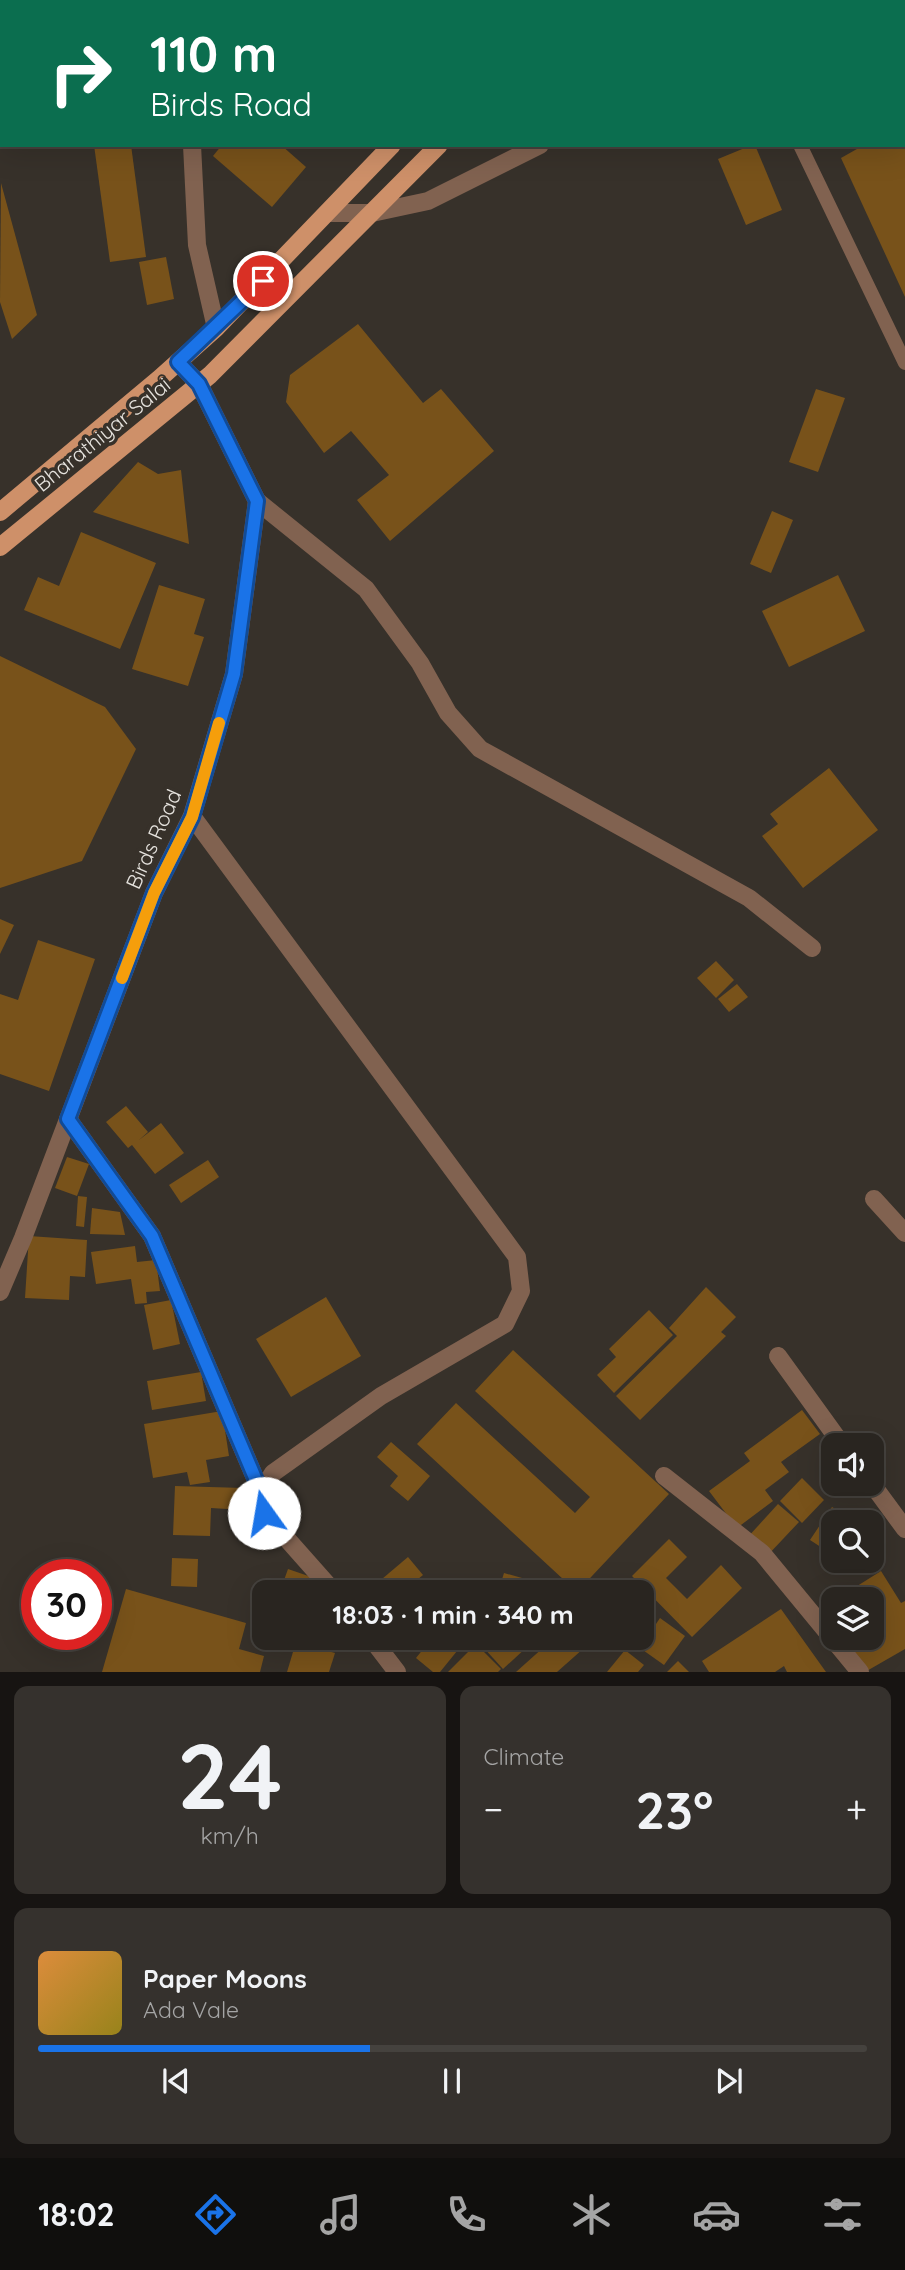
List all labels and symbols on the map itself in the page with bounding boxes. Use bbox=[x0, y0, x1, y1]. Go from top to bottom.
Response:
pin bbox=[233, 251, 293, 311]
street label: Bharathiyar Salai bbox=[29, 371, 175, 497]
street label: Birds Road bbox=[120, 785, 186, 893]
position arrow bbox=[227, 1476, 301, 1550]
speed limit sign: 30 bbox=[21, 1559, 112, 1650]

